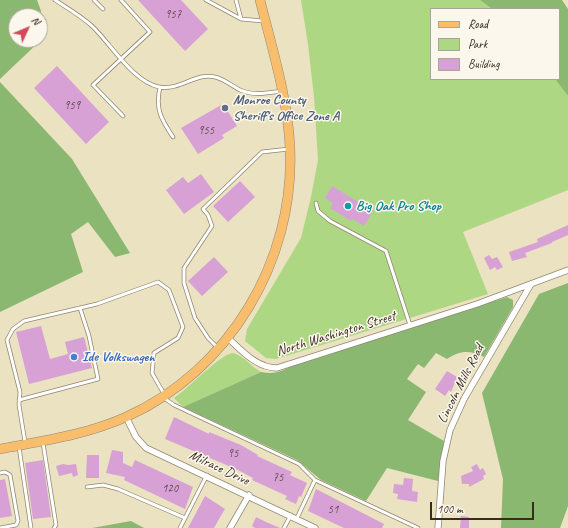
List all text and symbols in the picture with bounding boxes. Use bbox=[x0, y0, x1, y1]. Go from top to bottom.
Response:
north arrow bbox=[8, 8, 48, 48]
house number: 957 bbox=[165, 8, 181, 22]
legend bbox=[430, 8, 560, 80]
text: N bbox=[29, 13, 43, 28]
text: Road bbox=[468, 16, 488, 32]
text: Park bbox=[468, 36, 487, 52]
text: Building bbox=[468, 56, 500, 72]
place label: Monroe County Sheriff's Office Zone A bbox=[233, 92, 339, 124]
house number: 959 bbox=[64, 99, 80, 113]
marker: Monroe County Sheriff's Office Zone A bbox=[220, 103, 230, 113]
house number: 955 bbox=[198, 124, 214, 138]
place label: Big Oak Pro Shop bbox=[356, 198, 441, 214]
marker: Big Oak Pro Shop bbox=[343, 201, 353, 211]
street label: North Washington Street bbox=[274, 308, 398, 360]
street label: Lincoln Mills Road bbox=[434, 342, 488, 426]
place label: Ide Volkswagen bbox=[82, 349, 155, 365]
marker: Ide Volkswagen bbox=[69, 352, 79, 362]
street label: Milrace Drive bbox=[186, 447, 252, 489]
house number: 95 bbox=[228, 447, 238, 461]
house number: 75 bbox=[273, 471, 283, 485]
house number: 120 bbox=[162, 482, 178, 496]
scale bar bbox=[432, 494, 536, 520]
text: 100 m bbox=[437, 501, 463, 517]
house number: 51 bbox=[328, 503, 338, 517]

